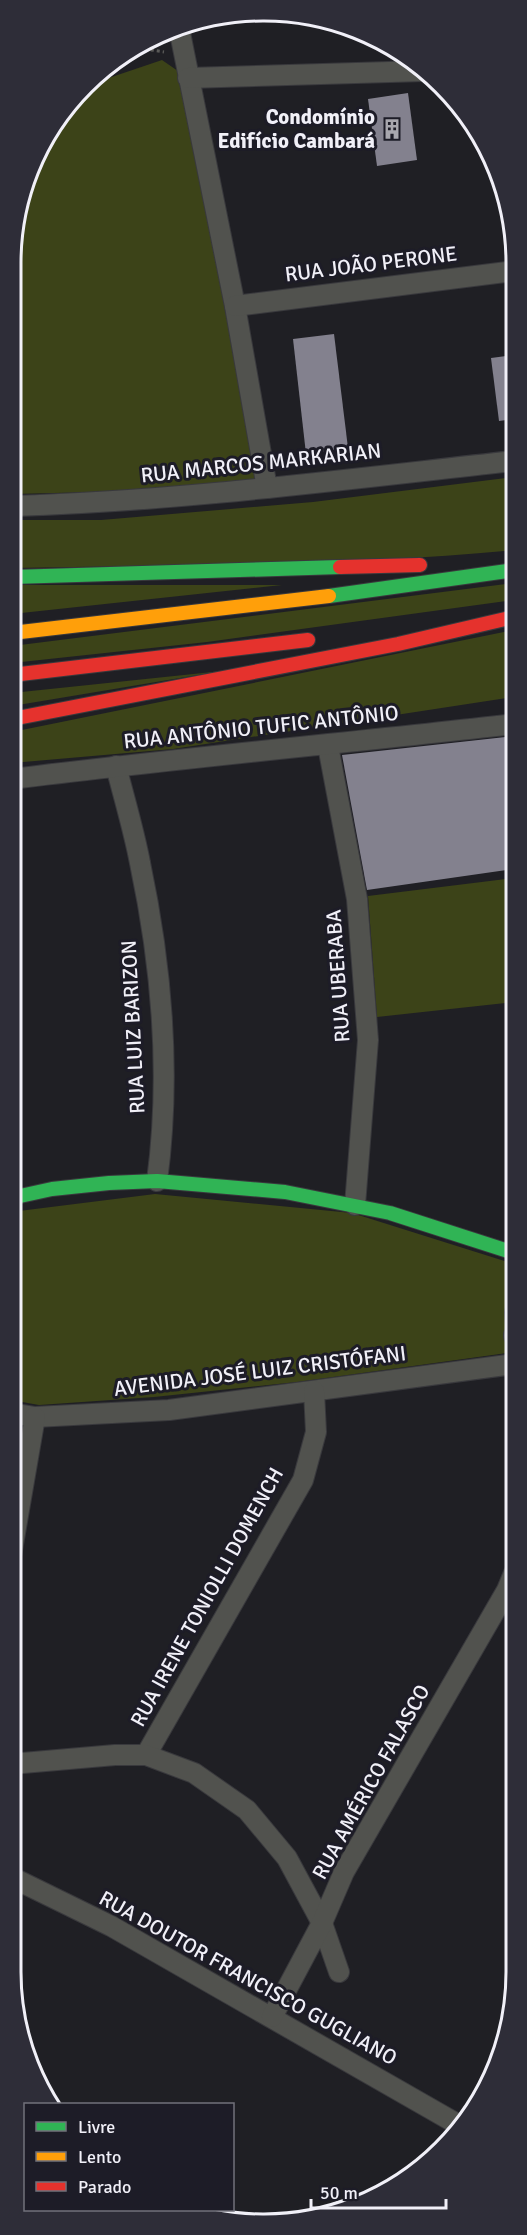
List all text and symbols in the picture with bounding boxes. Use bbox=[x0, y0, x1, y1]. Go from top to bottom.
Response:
place label: Condomínio Edifício Cambará bbox=[217, 104, 375, 154]
building icon: Condomínio Edifício Cambará bbox=[380, 117, 404, 141]
street label: RUA JOÃO PERONE bbox=[283, 241, 459, 287]
street label: RUA MARCOS MARKARIAN bbox=[139, 437, 383, 489]
street label: RUA ANTÔNIO TUFIC ANTÔNIO bbox=[122, 700, 400, 754]
street label: RUA UBERABA bbox=[320, 909, 356, 1043]
street label: RUA LUIZ BARIZON bbox=[115, 939, 151, 1115]
street label: AVENIDA JOSÉ LUIZ CRISTÓFANI bbox=[112, 1340, 408, 1402]
street label: RUA IRENE TONIOLLI DOMENCH bbox=[125, 1463, 289, 1731]
street label: RUA AMÉRICO FALASCO bbox=[307, 1680, 435, 1884]
street label: RUA DOUTOR FRANCISCO GUGLIANO bbox=[95, 1885, 401, 2071]
legend bbox=[24, 2103, 234, 2211]
text: Livre bbox=[78, 2116, 115, 2138]
text: Lento bbox=[78, 2146, 121, 2168]
scale bar bbox=[311, 2172, 446, 2210]
text: Parado bbox=[78, 2176, 131, 2198]
text: 50 m bbox=[320, 2182, 358, 2204]

